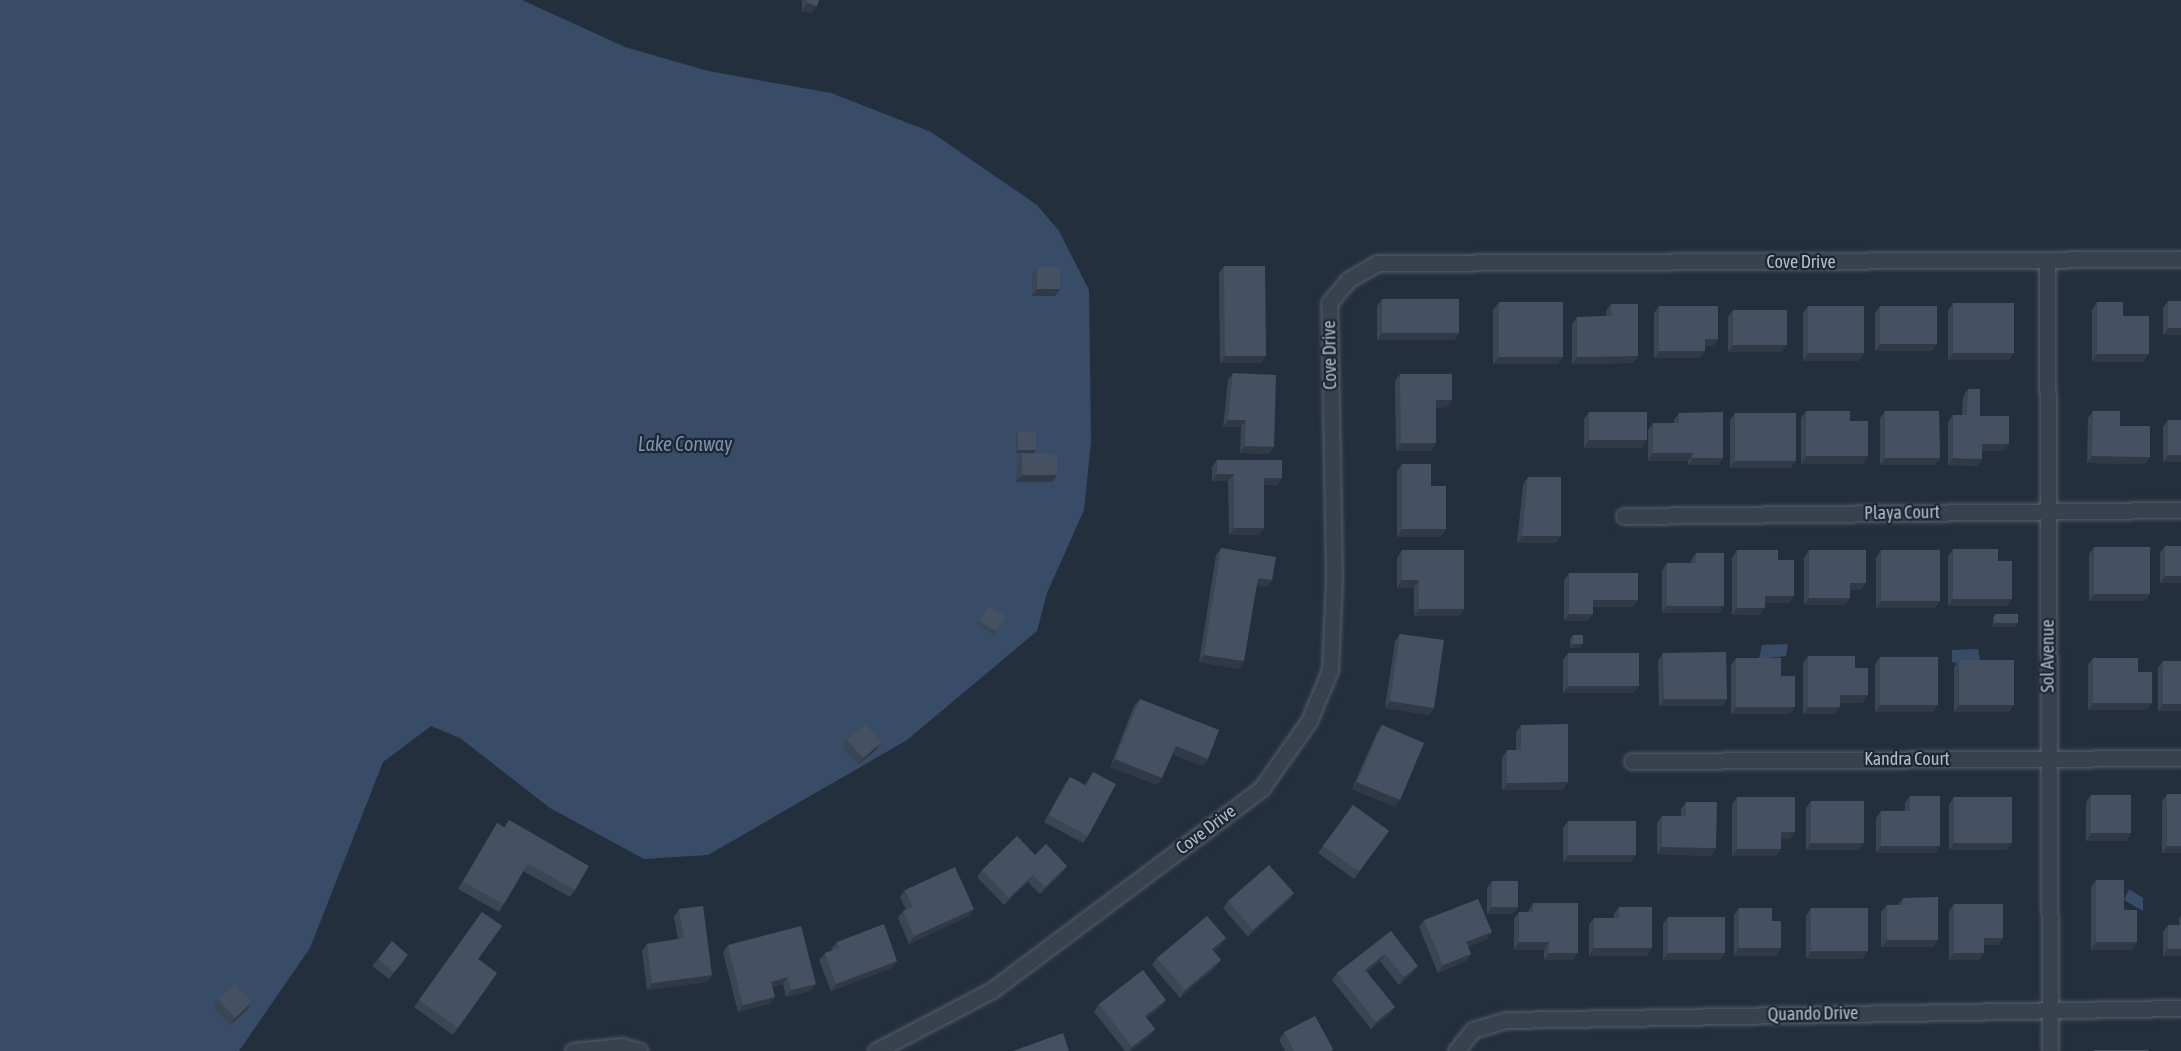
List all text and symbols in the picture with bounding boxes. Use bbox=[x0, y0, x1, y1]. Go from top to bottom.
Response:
street label: Cove Drive bbox=[1766, 251, 1836, 273]
street label: Cove Drive bbox=[1319, 320, 1341, 390]
water label: Lake Conway bbox=[638, 431, 732, 455]
street label: Playa Court bbox=[1864, 502, 1940, 524]
street label: Sol Avenue bbox=[2037, 619, 2059, 693]
street label: Kandra Court bbox=[1864, 748, 1950, 770]
street label: Cove Drive bbox=[1172, 801, 1240, 859]
street label: Quando Drive bbox=[1767, 1002, 1859, 1026]

